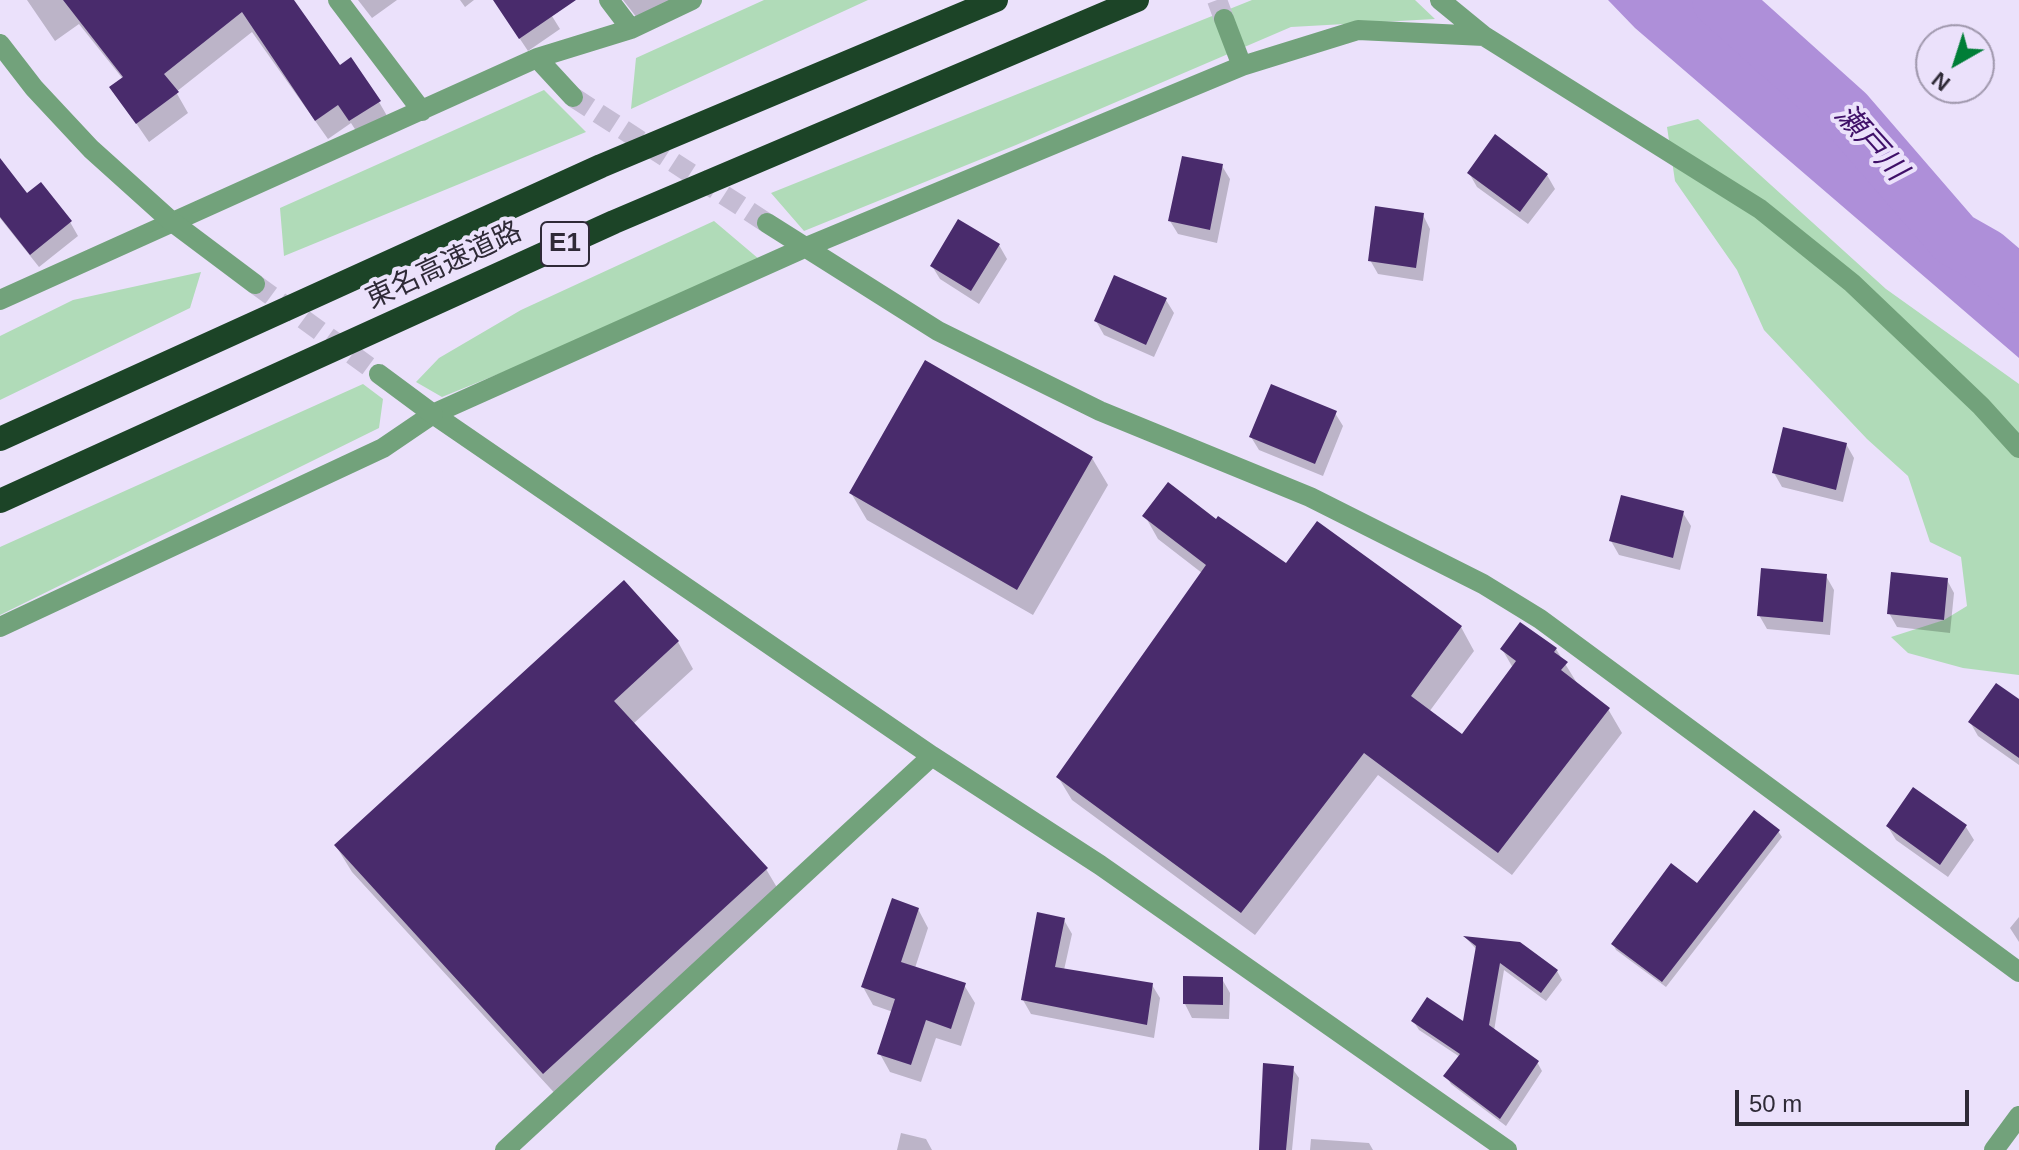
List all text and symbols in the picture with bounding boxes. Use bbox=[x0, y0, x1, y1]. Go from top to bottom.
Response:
north arrow bbox=[1915, 24, 1995, 104]
text: N bbox=[1927, 67, 1955, 96]
water label: 瀬戸川 bbox=[1827, 98, 1913, 188]
street label: 東名高速道路 bbox=[361, 215, 527, 317]
road number: E1 bbox=[541, 222, 589, 266]
scale bar bbox=[1739, 1074, 1973, 1124]
text: 50 m bbox=[1749, 1090, 1802, 1117]

